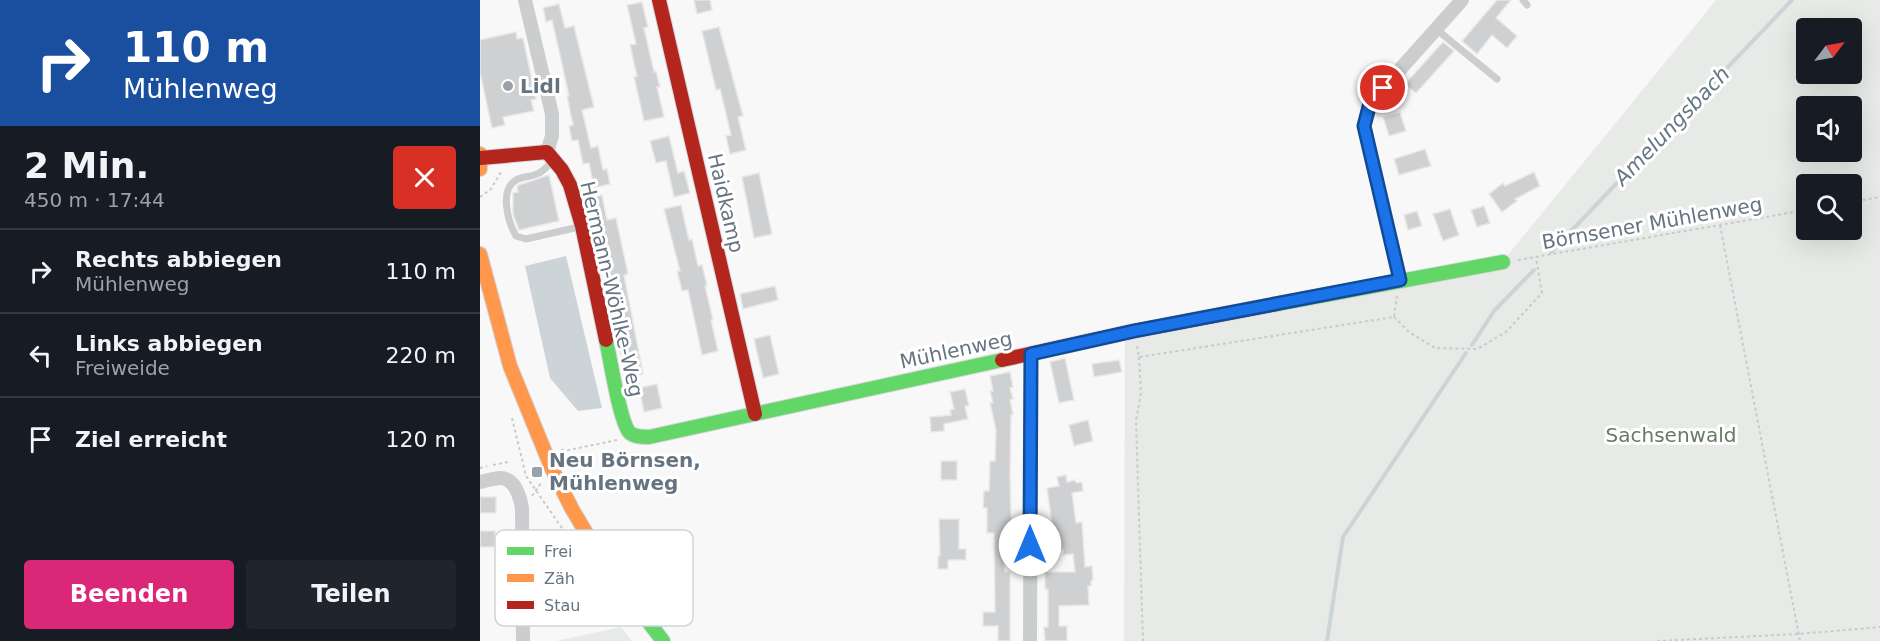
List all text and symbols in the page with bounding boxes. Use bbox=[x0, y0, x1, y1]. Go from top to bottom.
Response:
north arrow bbox=[1796, 18, 1862, 84]
map controls bbox=[1796, 18, 1862, 240]
text: 110 m bbox=[123, 23, 269, 72]
icon: right bbox=[24, 24, 102, 102]
pin bbox=[1357, 62, 1408, 113]
water label: Amelungsbach bbox=[1608, 62, 1735, 192]
icon: arrive bbox=[1366, 71, 1399, 104]
text: Mühlenweg bbox=[123, 73, 278, 104]
place label: Lidl bbox=[520, 74, 561, 98]
marker: Lidl bbox=[501, 79, 515, 93]
button: sound bbox=[1796, 96, 1862, 162]
text: 2 Min. bbox=[24, 145, 149, 186]
button: close bbox=[393, 146, 456, 209]
street label: Haidkamp bbox=[703, 151, 749, 255]
button: search bbox=[1796, 174, 1862, 240]
street label: Hermann-Wöhlke-Weg bbox=[575, 179, 649, 399]
text: 450 m · 17:44 bbox=[24, 188, 165, 212]
street label: Börnsener Mühlenweg bbox=[1540, 192, 1764, 254]
text: Rechts abbiegen bbox=[75, 247, 282, 272]
icon: right bbox=[24, 255, 57, 288]
text: 110 m bbox=[386, 259, 456, 284]
text: Mühlenweg bbox=[75, 272, 190, 296]
street label: Mühlenweg bbox=[897, 326, 1015, 374]
text: Links abbiegen bbox=[75, 331, 263, 356]
icon: left bbox=[24, 339, 57, 372]
text: 220 m bbox=[386, 343, 456, 368]
text: Freiweide bbox=[75, 356, 170, 380]
icon: arrive bbox=[24, 423, 57, 456]
park label: Sachsenwald bbox=[1606, 423, 1736, 447]
text: Ziel erreicht bbox=[75, 427, 227, 452]
text: 120 m bbox=[386, 427, 456, 452]
place label: Neu Börnsen, Mühlenweg bbox=[549, 448, 701, 495]
marker: Neu Börnsen, Mühlenweg bbox=[530, 465, 544, 479]
position arrow bbox=[998, 513, 1062, 577]
legend bbox=[495, 530, 693, 626]
text: Frei bbox=[544, 542, 573, 561]
button: Beenden bbox=[24, 560, 234, 629]
button: Teilen bbox=[246, 560, 456, 629]
text: Zäh bbox=[544, 569, 575, 588]
text: Stau bbox=[544, 596, 580, 615]

